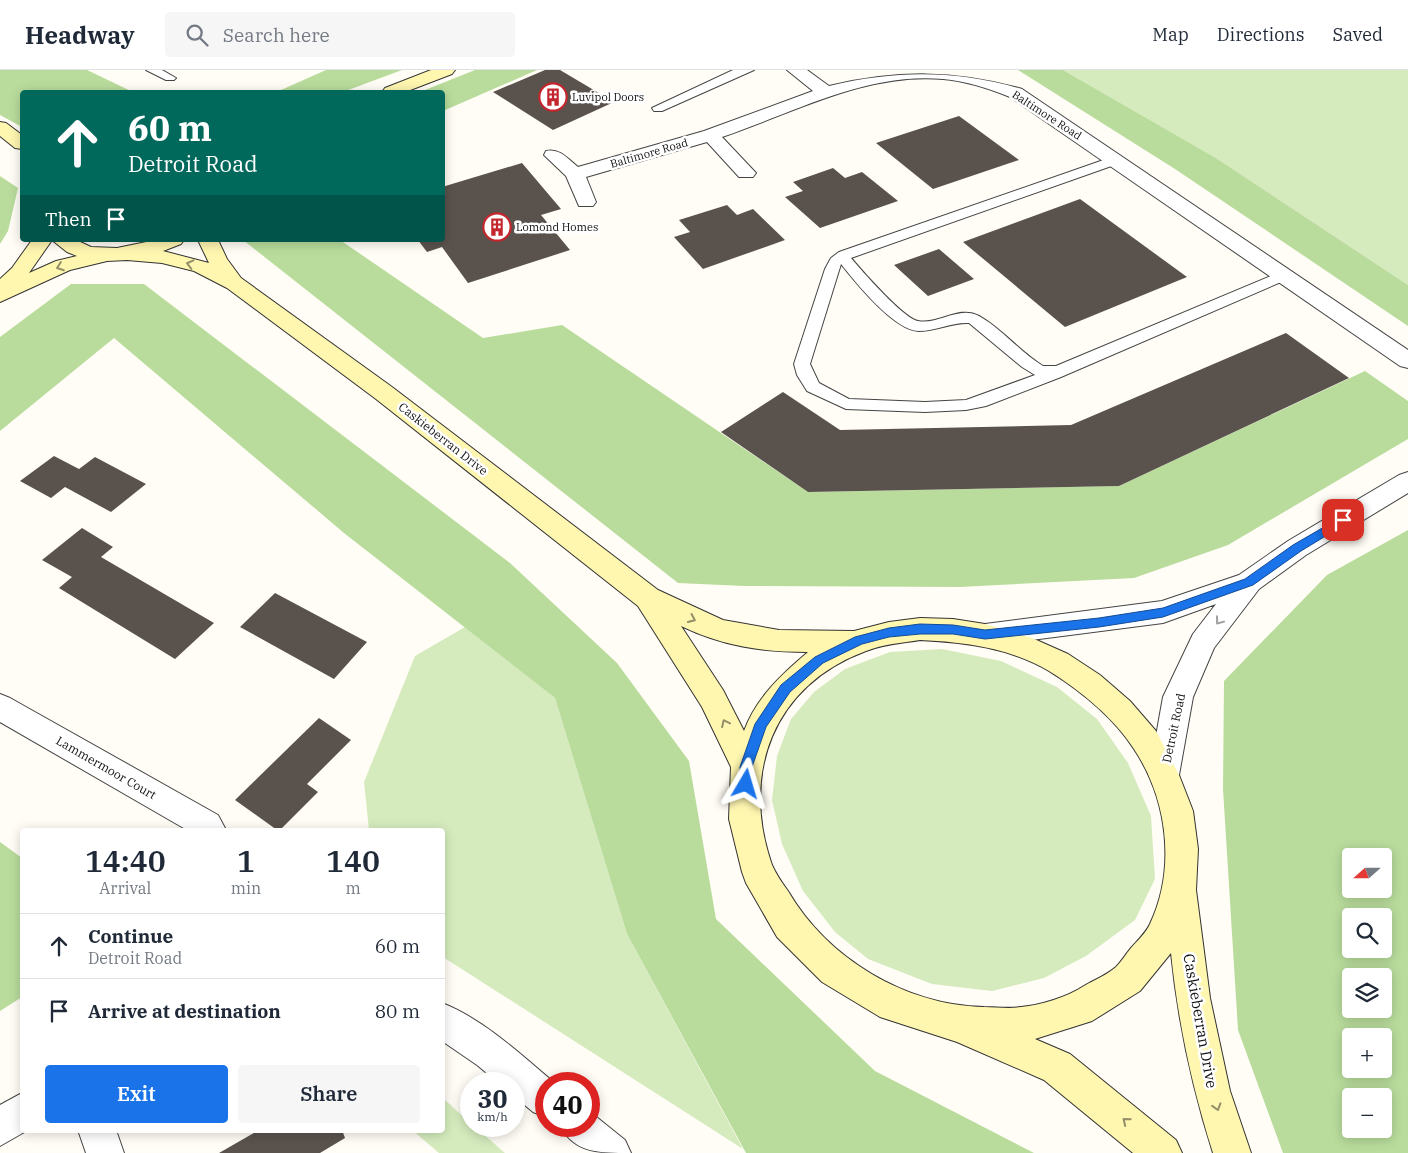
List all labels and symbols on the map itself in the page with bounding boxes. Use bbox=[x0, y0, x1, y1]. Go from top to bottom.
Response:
building icon: Luvipol Doors bbox=[538, 82, 568, 112]
street label: Baltimore Road bbox=[1010, 87, 1085, 143]
place label: Luvipol Doors bbox=[572, 90, 644, 104]
street label: Baltimore Road bbox=[608, 135, 690, 171]
building icon: Lomond Homes bbox=[482, 212, 512, 242]
place label: Lomond Homes bbox=[516, 220, 598, 234]
one-way arrow bbox=[185, 259, 194, 270]
one-way arrow bbox=[57, 261, 65, 271]
street label: Caskieberran Drive bbox=[396, 399, 491, 478]
pin bbox=[1322, 499, 1364, 541]
one-way arrow bbox=[687, 613, 696, 623]
one-way arrow bbox=[1217, 615, 1225, 624]
street label: Detroit Road bbox=[1159, 692, 1188, 764]
one-way arrow bbox=[720, 719, 731, 728]
street label: Lammermoor Court bbox=[54, 733, 159, 802]
position arrow bbox=[719, 757, 771, 809]
north arrow bbox=[1342, 848, 1392, 898]
street label: Caskieberran Drive bbox=[1179, 952, 1222, 1090]
speed limit sign: 40 bbox=[535, 1072, 600, 1137]
one-way arrow bbox=[1212, 1103, 1222, 1111]
one-way arrow bbox=[1123, 1119, 1132, 1127]

